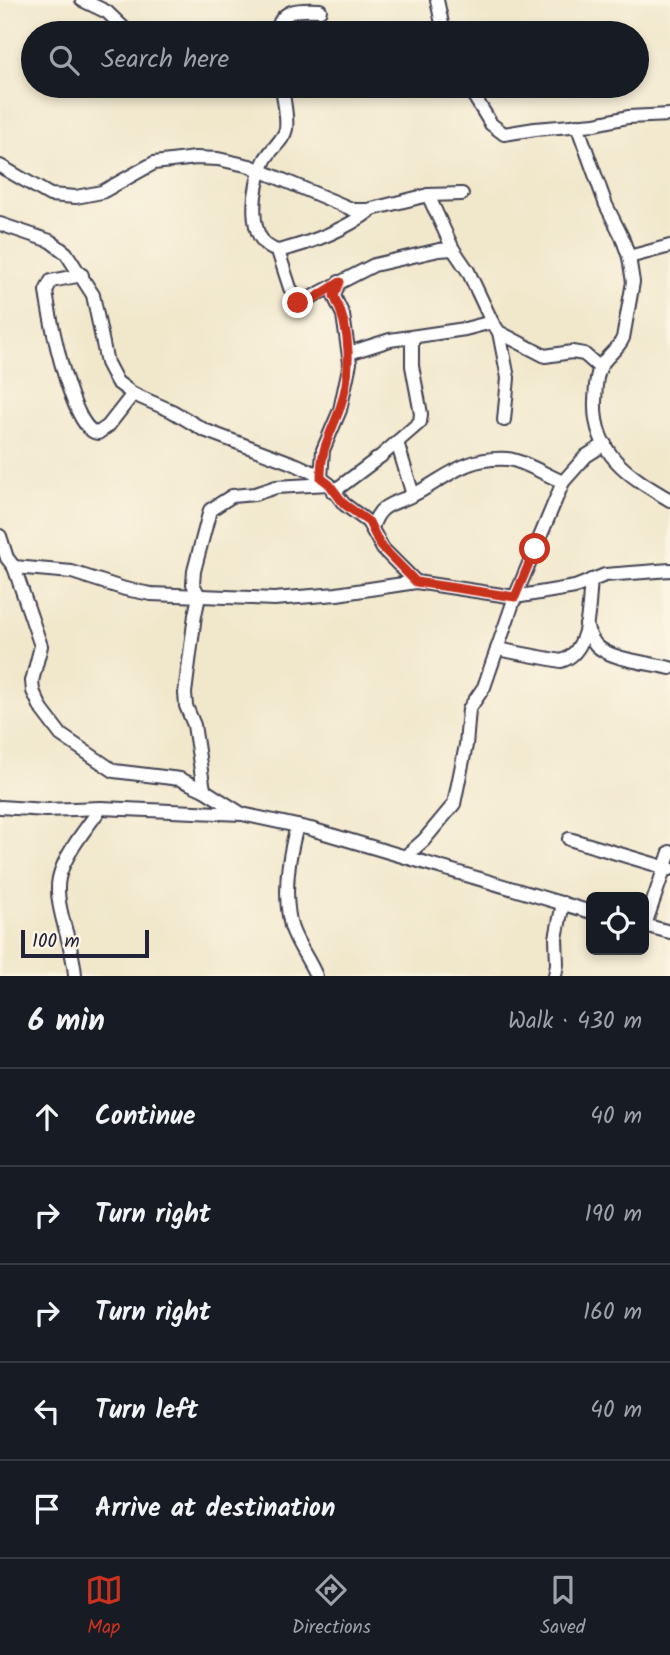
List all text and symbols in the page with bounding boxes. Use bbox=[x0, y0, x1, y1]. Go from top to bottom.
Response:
search box bbox=[21, 21, 649, 98]
text: Search here bbox=[101, 39, 229, 81]
icon: search bbox=[45, 41, 83, 79]
route end bbox=[282, 287, 313, 318]
route start bbox=[519, 533, 550, 564]
map controls bbox=[586, 892, 649, 955]
button: locate bbox=[586, 892, 649, 955]
scale bar bbox=[21, 927, 149, 959]
text: 100 m bbox=[32, 927, 80, 957]
text: 6 min bbox=[28, 998, 105, 1046]
text: Walk · 430 m bbox=[508, 1004, 642, 1040]
text: Continue bbox=[95, 1096, 196, 1138]
icon: ahead bbox=[28, 1098, 66, 1136]
text: 40 m bbox=[590, 1099, 642, 1135]
text: Turn right bbox=[95, 1194, 211, 1236]
icon: right bbox=[28, 1196, 66, 1234]
text: 190 m bbox=[585, 1197, 642, 1233]
text: Turn right bbox=[95, 1292, 211, 1334]
icon: right bbox=[28, 1294, 66, 1332]
text: 160 m bbox=[583, 1295, 642, 1331]
text: Turn left bbox=[95, 1390, 198, 1432]
icon: left bbox=[28, 1392, 66, 1430]
text: 40 m bbox=[590, 1393, 642, 1429]
text: Arrive at destination bbox=[95, 1488, 335, 1530]
icon: arrive bbox=[28, 1490, 66, 1528]
tab: Map bbox=[85, 1571, 123, 1643]
tab: Directions bbox=[292, 1571, 371, 1643]
tab: Saved bbox=[540, 1571, 585, 1643]

